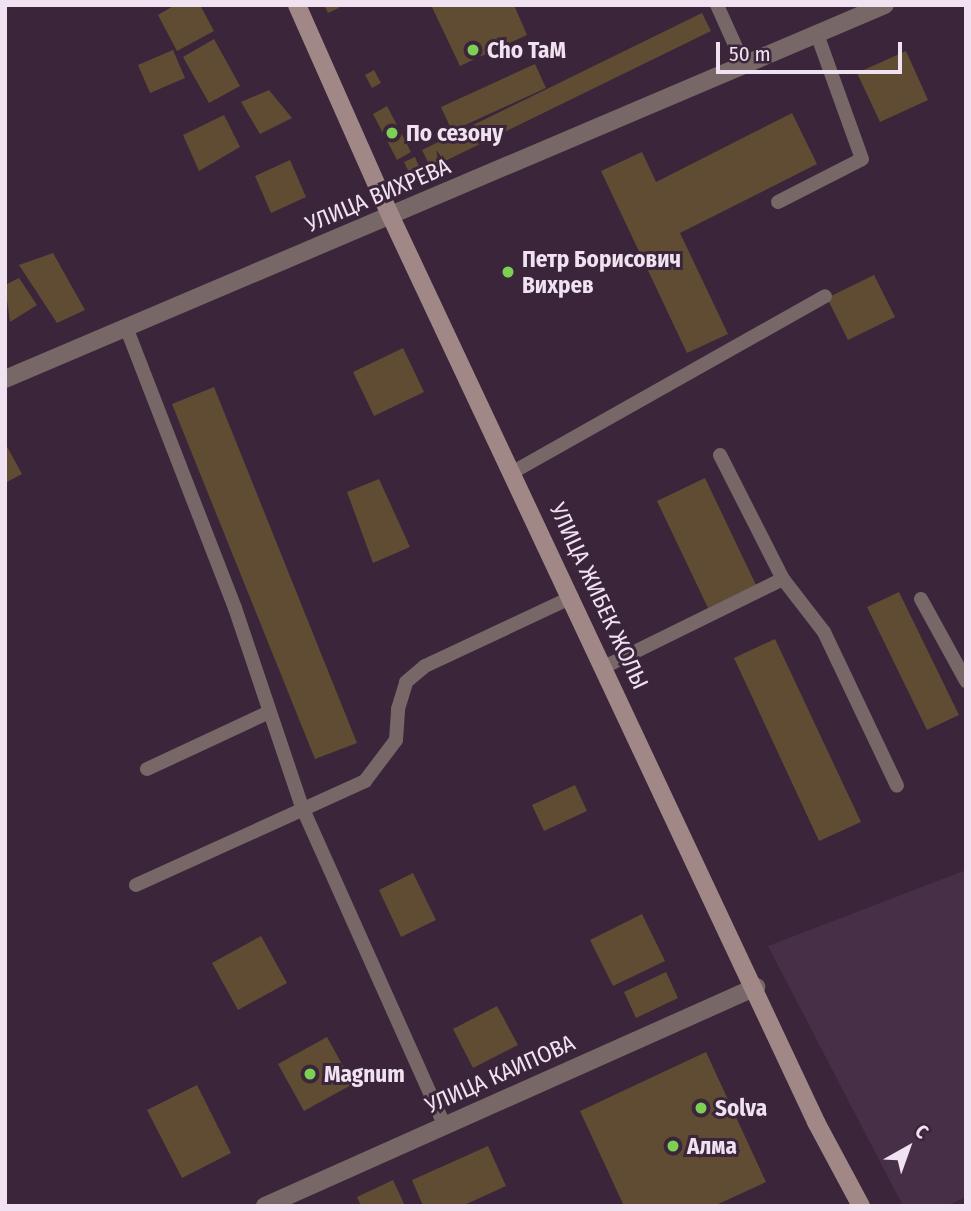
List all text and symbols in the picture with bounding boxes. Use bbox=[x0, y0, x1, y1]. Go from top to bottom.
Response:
scale bar bbox=[719, 28, 904, 72]
place label: Cho TaM bbox=[487, 36, 566, 64]
text: 50 m bbox=[729, 41, 771, 67]
marker: Cho TaM bbox=[465, 42, 481, 58]
place label: По сезону bbox=[406, 119, 503, 147]
marker: По сезону bbox=[384, 125, 400, 141]
street label: УЛИЦА ВИХРЕВА bbox=[301, 152, 455, 238]
place label: Петр Борисович Вихрев bbox=[522, 245, 681, 299]
marker: Петр Борисович Вихрев bbox=[500, 264, 516, 280]
street label: УЛИЦА ЖИБЕК ЖОЛЫ bbox=[544, 498, 654, 694]
street label: УЛИЦА КАИПОВА bbox=[421, 1029, 579, 1119]
place label: Magnum bbox=[324, 1060, 405, 1088]
marker: Magnum bbox=[302, 1066, 318, 1082]
place label: Solva bbox=[715, 1094, 767, 1122]
marker: Solva bbox=[693, 1100, 709, 1116]
north arrow bbox=[873, 1113, 943, 1183]
text: С bbox=[911, 1120, 933, 1144]
place label: Алма bbox=[687, 1132, 737, 1160]
marker: Алма bbox=[665, 1138, 681, 1154]

